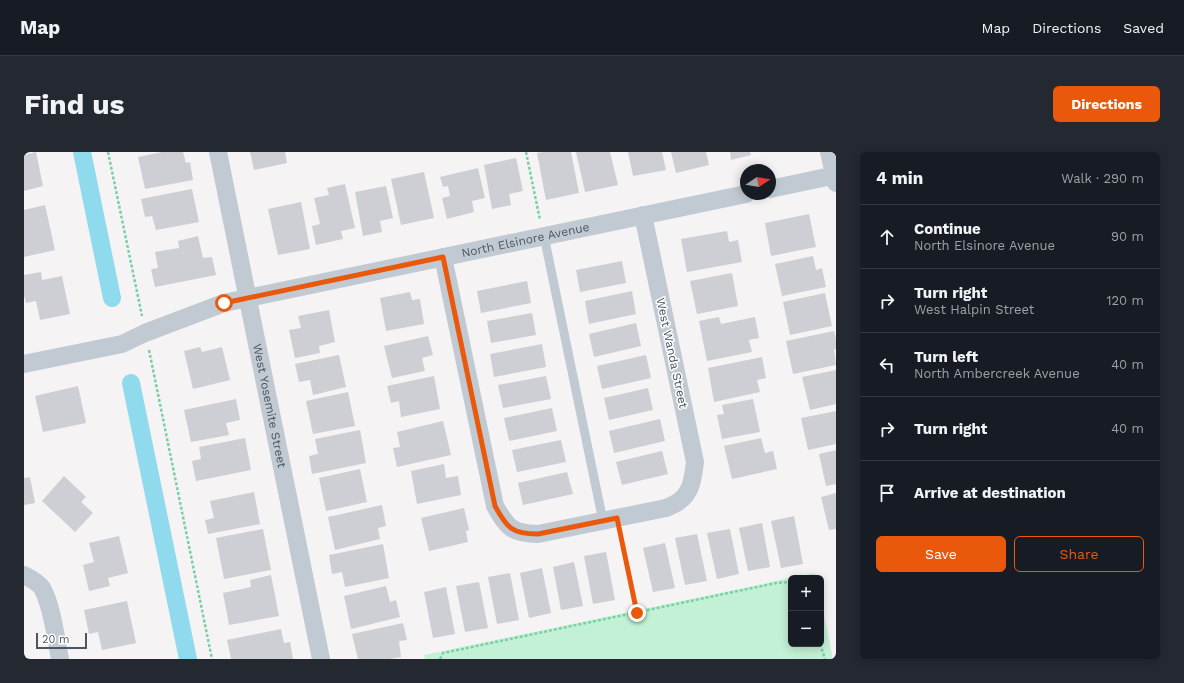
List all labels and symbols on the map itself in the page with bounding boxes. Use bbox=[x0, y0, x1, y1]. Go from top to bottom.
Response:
north arrow bbox=[740, 164, 776, 200]
street label: North Elsinore Avenue bbox=[460, 220, 591, 260]
route start bbox=[215, 294, 233, 312]
street label: West Wanda Street bbox=[653, 296, 691, 410]
street label: West Yosemite Street bbox=[250, 342, 289, 469]
route end bbox=[628, 604, 646, 622]
scale bar bbox=[36, 631, 87, 650]

